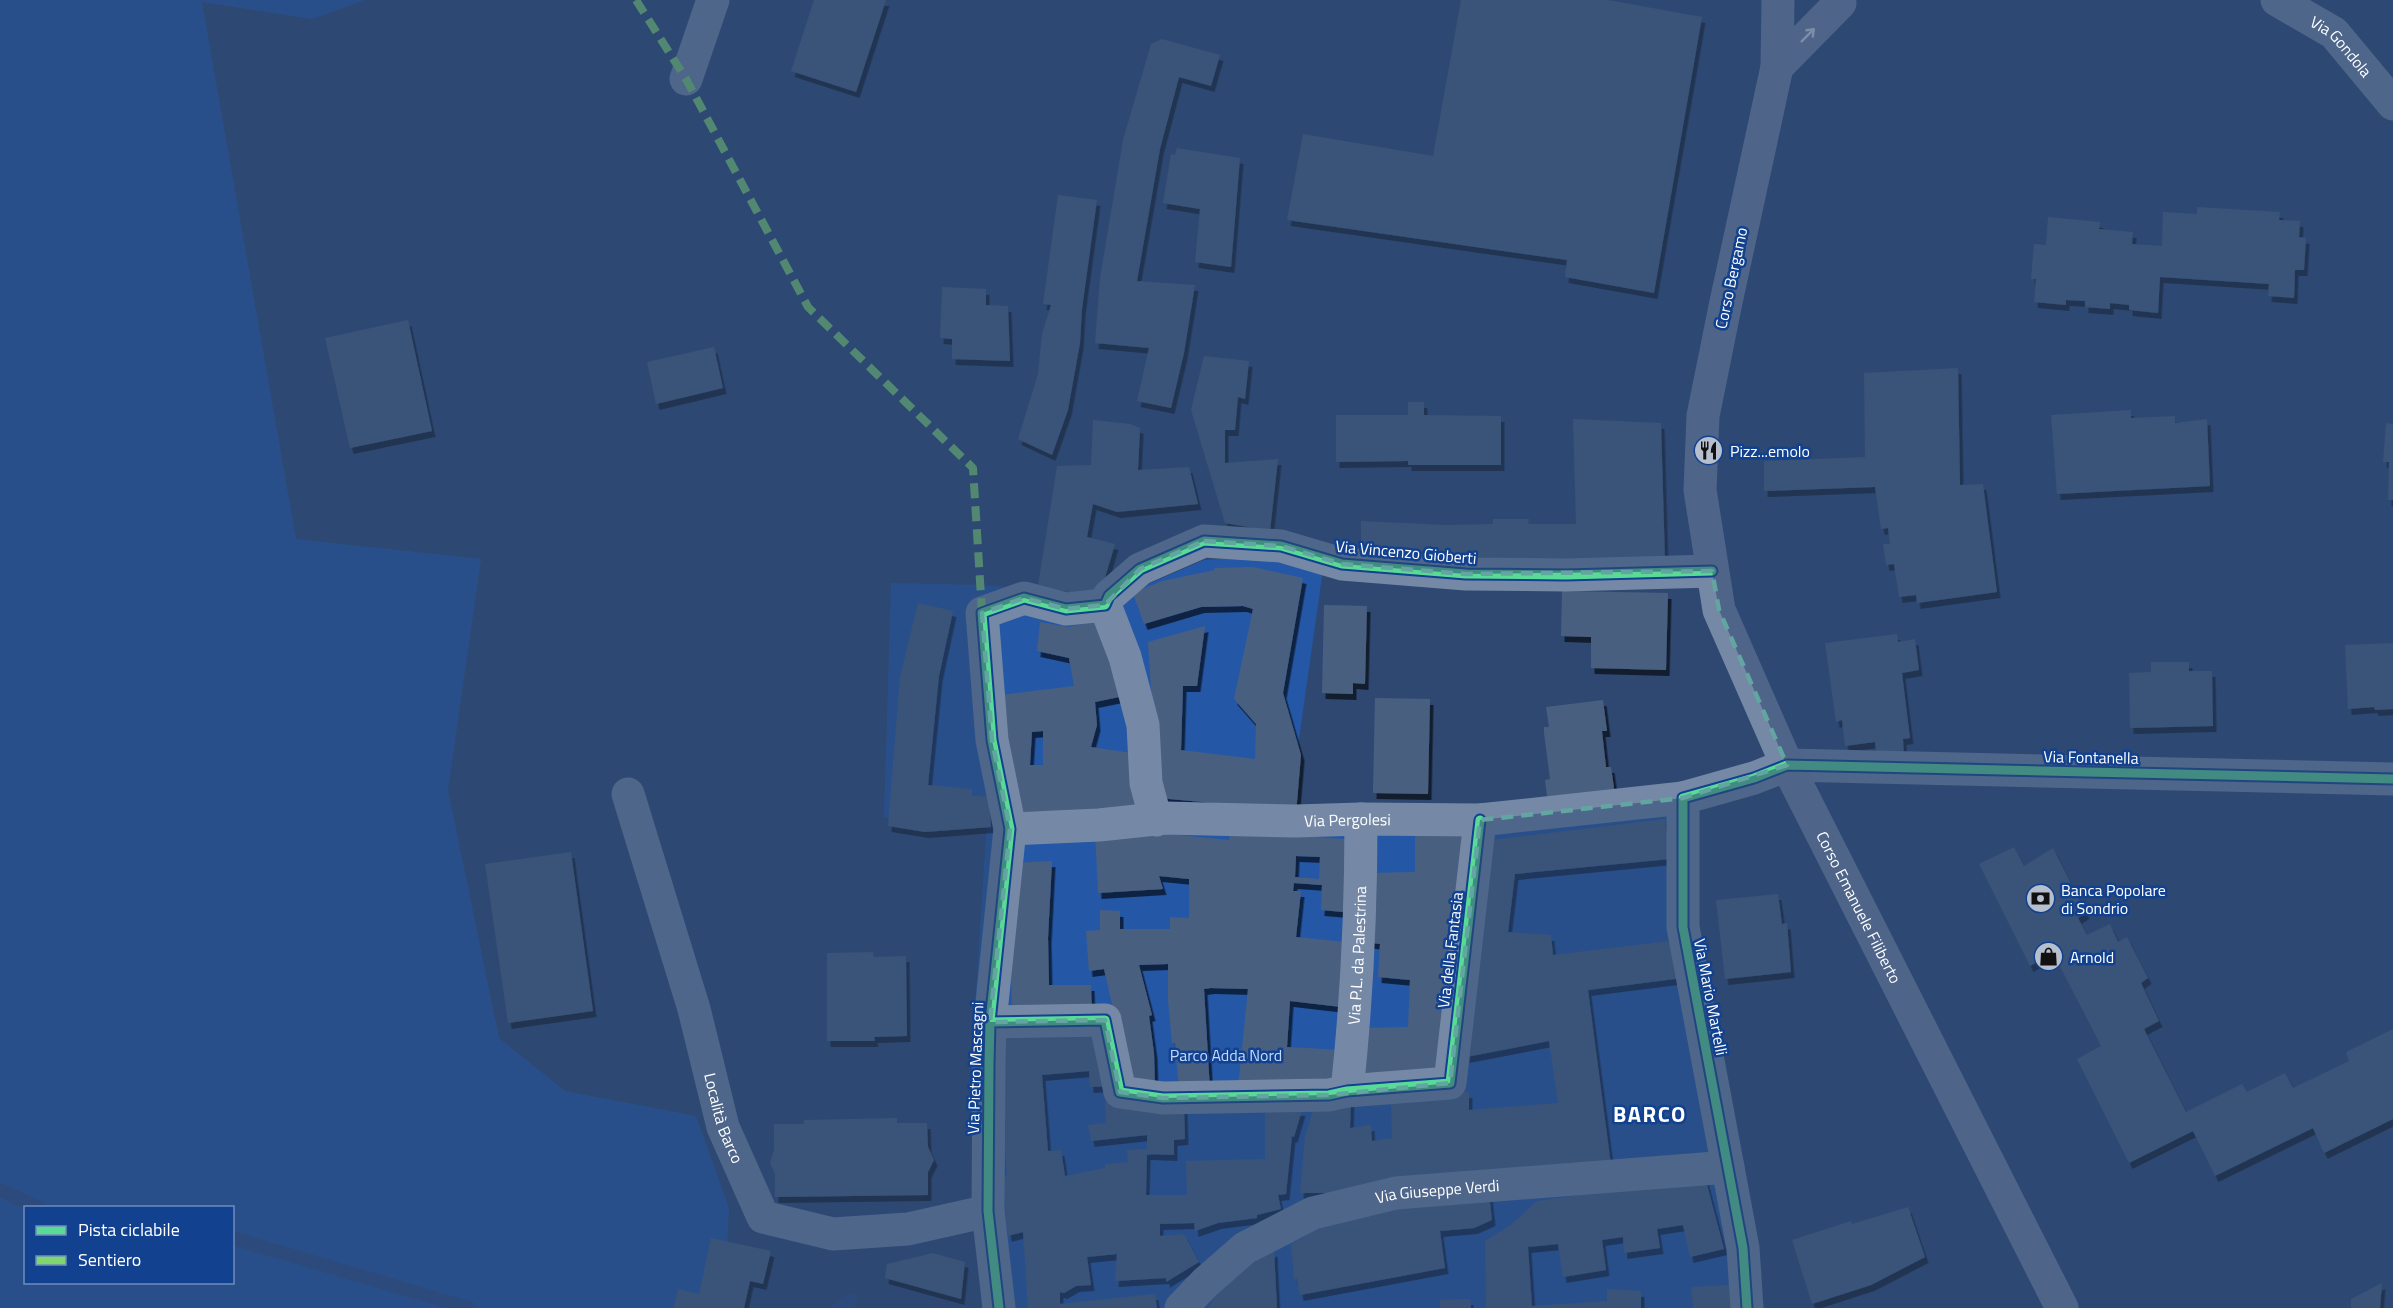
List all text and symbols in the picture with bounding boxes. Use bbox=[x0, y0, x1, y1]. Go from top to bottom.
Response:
street label: Via Gondola bbox=[2306, 10, 2378, 82]
one-way arrow bbox=[1801, 28, 1816, 43]
street label: Corso Bergamo bbox=[1709, 225, 1753, 331]
restaurant icon: Pizz...emolo bbox=[1693, 435, 1725, 467]
place label: Pizz...emolo bbox=[1730, 439, 1810, 463]
street label: Via Vincenzo Gioberti bbox=[1334, 534, 1478, 570]
street label: Via Fontanella bbox=[2043, 744, 2139, 770]
street label: Via Pergolesi bbox=[1304, 807, 1391, 833]
street label: Corso Emanuele Filiberto bbox=[1810, 827, 1908, 988]
place label: Banca Popolare di Sondrio bbox=[2061, 878, 2166, 920]
bank icon: Banca Popolare di Sondrio bbox=[2024, 883, 2056, 915]
street label: Via P.L. da Palestrina bbox=[1341, 886, 1372, 1026]
street label: Via della Fantasia bbox=[1431, 891, 1469, 1009]
street label: Via Mario Martelli bbox=[1688, 937, 1734, 1057]
shop icon: Arnold bbox=[2033, 941, 2065, 973]
place label: Arnold bbox=[2070, 945, 2114, 969]
street label: Via Pietro Mascagni bbox=[961, 1001, 989, 1135]
park label: Parco Adda Nord bbox=[1170, 1043, 1282, 1067]
street label: Località Barco bbox=[698, 1070, 750, 1167]
district label: BARCO bbox=[1613, 1097, 1687, 1131]
street label: Via Giuseppe Verdi bbox=[1373, 1173, 1500, 1210]
legend bbox=[24, 1206, 234, 1284]
text: Pista ciclabile bbox=[78, 1216, 180, 1243]
text: Sentiero bbox=[78, 1246, 141, 1273]

